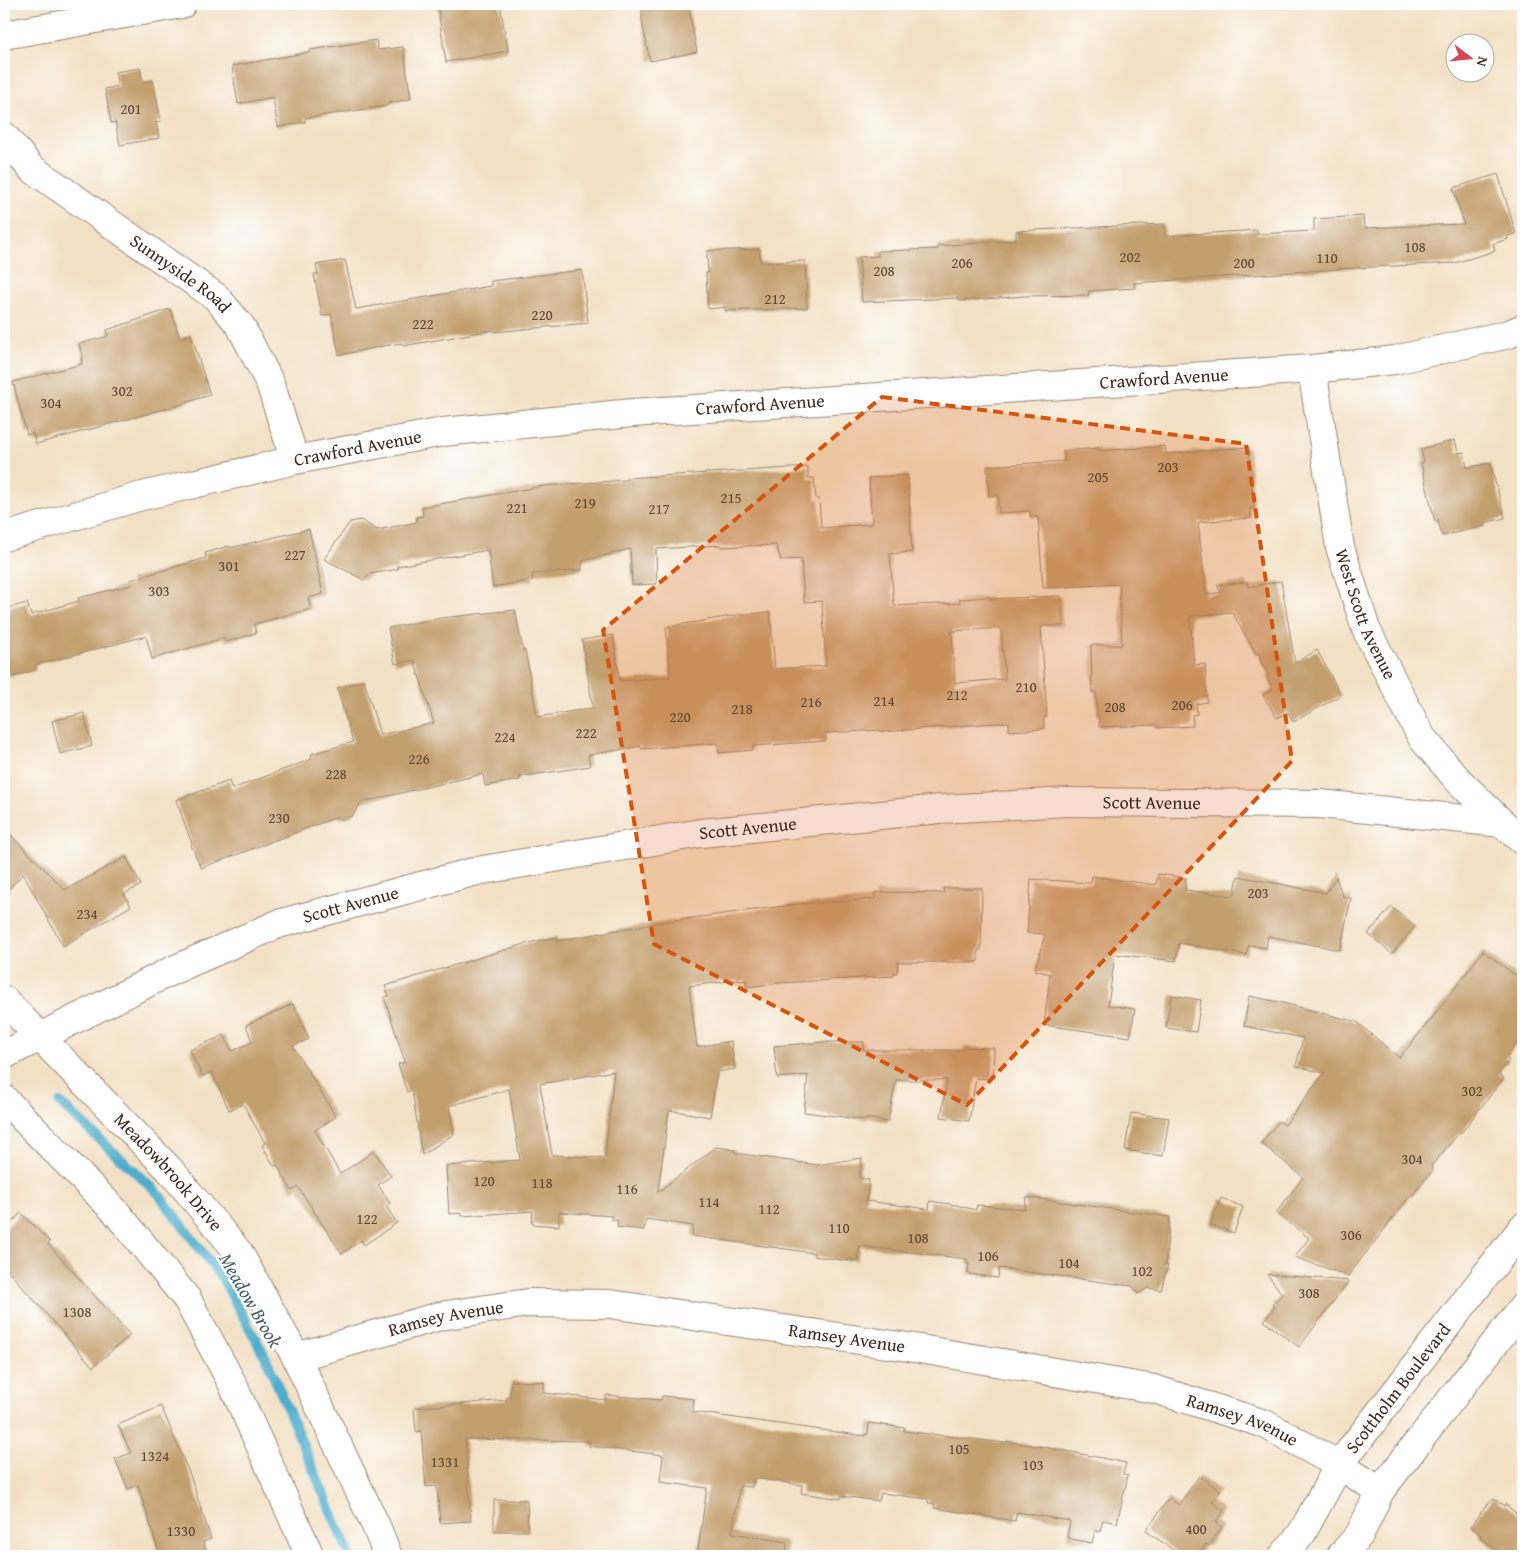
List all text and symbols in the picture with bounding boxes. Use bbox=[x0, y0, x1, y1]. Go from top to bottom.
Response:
north arrow bbox=[1444, 32, 1494, 82]
text: N bbox=[1471, 54, 1493, 69]
house number: 201 bbox=[120, 98, 142, 119]
street label: Sunnyside Road bbox=[125, 227, 238, 319]
house number: 108 bbox=[1404, 236, 1426, 257]
house number: 202 bbox=[1119, 246, 1141, 267]
house number: 110 bbox=[1316, 247, 1338, 268]
house number: 206 bbox=[951, 252, 973, 273]
house number: 200 bbox=[1233, 252, 1255, 273]
house number: 208 bbox=[873, 260, 895, 281]
house number: 212 bbox=[764, 288, 786, 309]
house number: 220 bbox=[531, 304, 553, 325]
house number: 222 bbox=[412, 313, 434, 334]
street label: Crawford Avenue bbox=[1099, 360, 1229, 396]
house number: 302 bbox=[111, 380, 133, 401]
street label: Crawford Avenue bbox=[695, 387, 825, 422]
house number: 304 bbox=[40, 392, 62, 413]
street label: Crawford Avenue bbox=[292, 422, 424, 473]
house number: 203 bbox=[1157, 456, 1179, 477]
house number: 205 bbox=[1087, 466, 1109, 487]
house number: 215 bbox=[720, 487, 742, 508]
house number: 219 bbox=[574, 492, 596, 513]
house number: 221 bbox=[506, 497, 528, 518]
house number: 217 bbox=[648, 498, 670, 519]
house number: 227 bbox=[284, 544, 306, 565]
street label: West Scott Avenue bbox=[1328, 545, 1404, 684]
house number: 301 bbox=[218, 555, 240, 576]
house number: 303 bbox=[148, 580, 170, 601]
house number: 210 bbox=[1015, 676, 1037, 697]
house number: 212 bbox=[946, 684, 968, 705]
house number: 214 bbox=[873, 690, 895, 711]
house number: 216 bbox=[800, 691, 822, 712]
house number: 206 bbox=[1171, 694, 1193, 715]
house number: 208 bbox=[1104, 696, 1126, 717]
house number: 218 bbox=[731, 698, 753, 719]
house number: 220 bbox=[669, 706, 691, 727]
house number: 222 bbox=[575, 722, 597, 743]
house number: 224 bbox=[494, 726, 516, 747]
house number: 226 bbox=[408, 748, 430, 769]
house number: 228 bbox=[325, 763, 347, 784]
street label: Scott Avenue bbox=[1103, 788, 1201, 816]
house number: 230 bbox=[268, 807, 290, 828]
street label: Scott Avenue bbox=[698, 809, 798, 846]
street label: Scott Avenue bbox=[300, 879, 401, 930]
house number: 203 bbox=[1247, 882, 1269, 903]
house number: 234 bbox=[76, 903, 98, 924]
house number: 302 bbox=[1461, 1080, 1483, 1101]
street label: Meadowbrook Drive bbox=[108, 1106, 229, 1237]
house number: 304 bbox=[1401, 1148, 1423, 1169]
house number: 120 bbox=[473, 1170, 495, 1191]
house number: 118 bbox=[531, 1172, 553, 1193]
house number: 116 bbox=[616, 1178, 638, 1199]
house number: 114 bbox=[698, 1191, 720, 1212]
house number: 112 bbox=[758, 1198, 780, 1219]
house number: 122 bbox=[356, 1208, 378, 1229]
house number: 110 bbox=[828, 1217, 850, 1238]
house number: 306 bbox=[1340, 1224, 1362, 1245]
house number: 108 bbox=[907, 1227, 929, 1248]
house number: 106 bbox=[977, 1245, 999, 1266]
water label: Meadow Brook bbox=[213, 1247, 290, 1353]
house number: 104 bbox=[1058, 1252, 1080, 1273]
house number: 102 bbox=[1131, 1260, 1153, 1281]
house number: 308 bbox=[1298, 1282, 1320, 1303]
street label: Ramsey Avenue bbox=[385, 1293, 505, 1343]
house number: 1308 bbox=[63, 1301, 91, 1322]
street label: Ramsey Avenue bbox=[787, 1316, 907, 1359]
street label: Scottholm Boulevard bbox=[1339, 1317, 1457, 1459]
street label: Ramsey Avenue bbox=[1183, 1386, 1303, 1453]
house number: 105 bbox=[948, 1438, 970, 1459]
house number: 1324 bbox=[141, 1445, 169, 1466]
house number: 1331 bbox=[431, 1451, 459, 1472]
house number: 103 bbox=[1022, 1454, 1044, 1475]
house number: 400 bbox=[1185, 1518, 1207, 1539]
house number: 1330 bbox=[167, 1520, 195, 1541]

